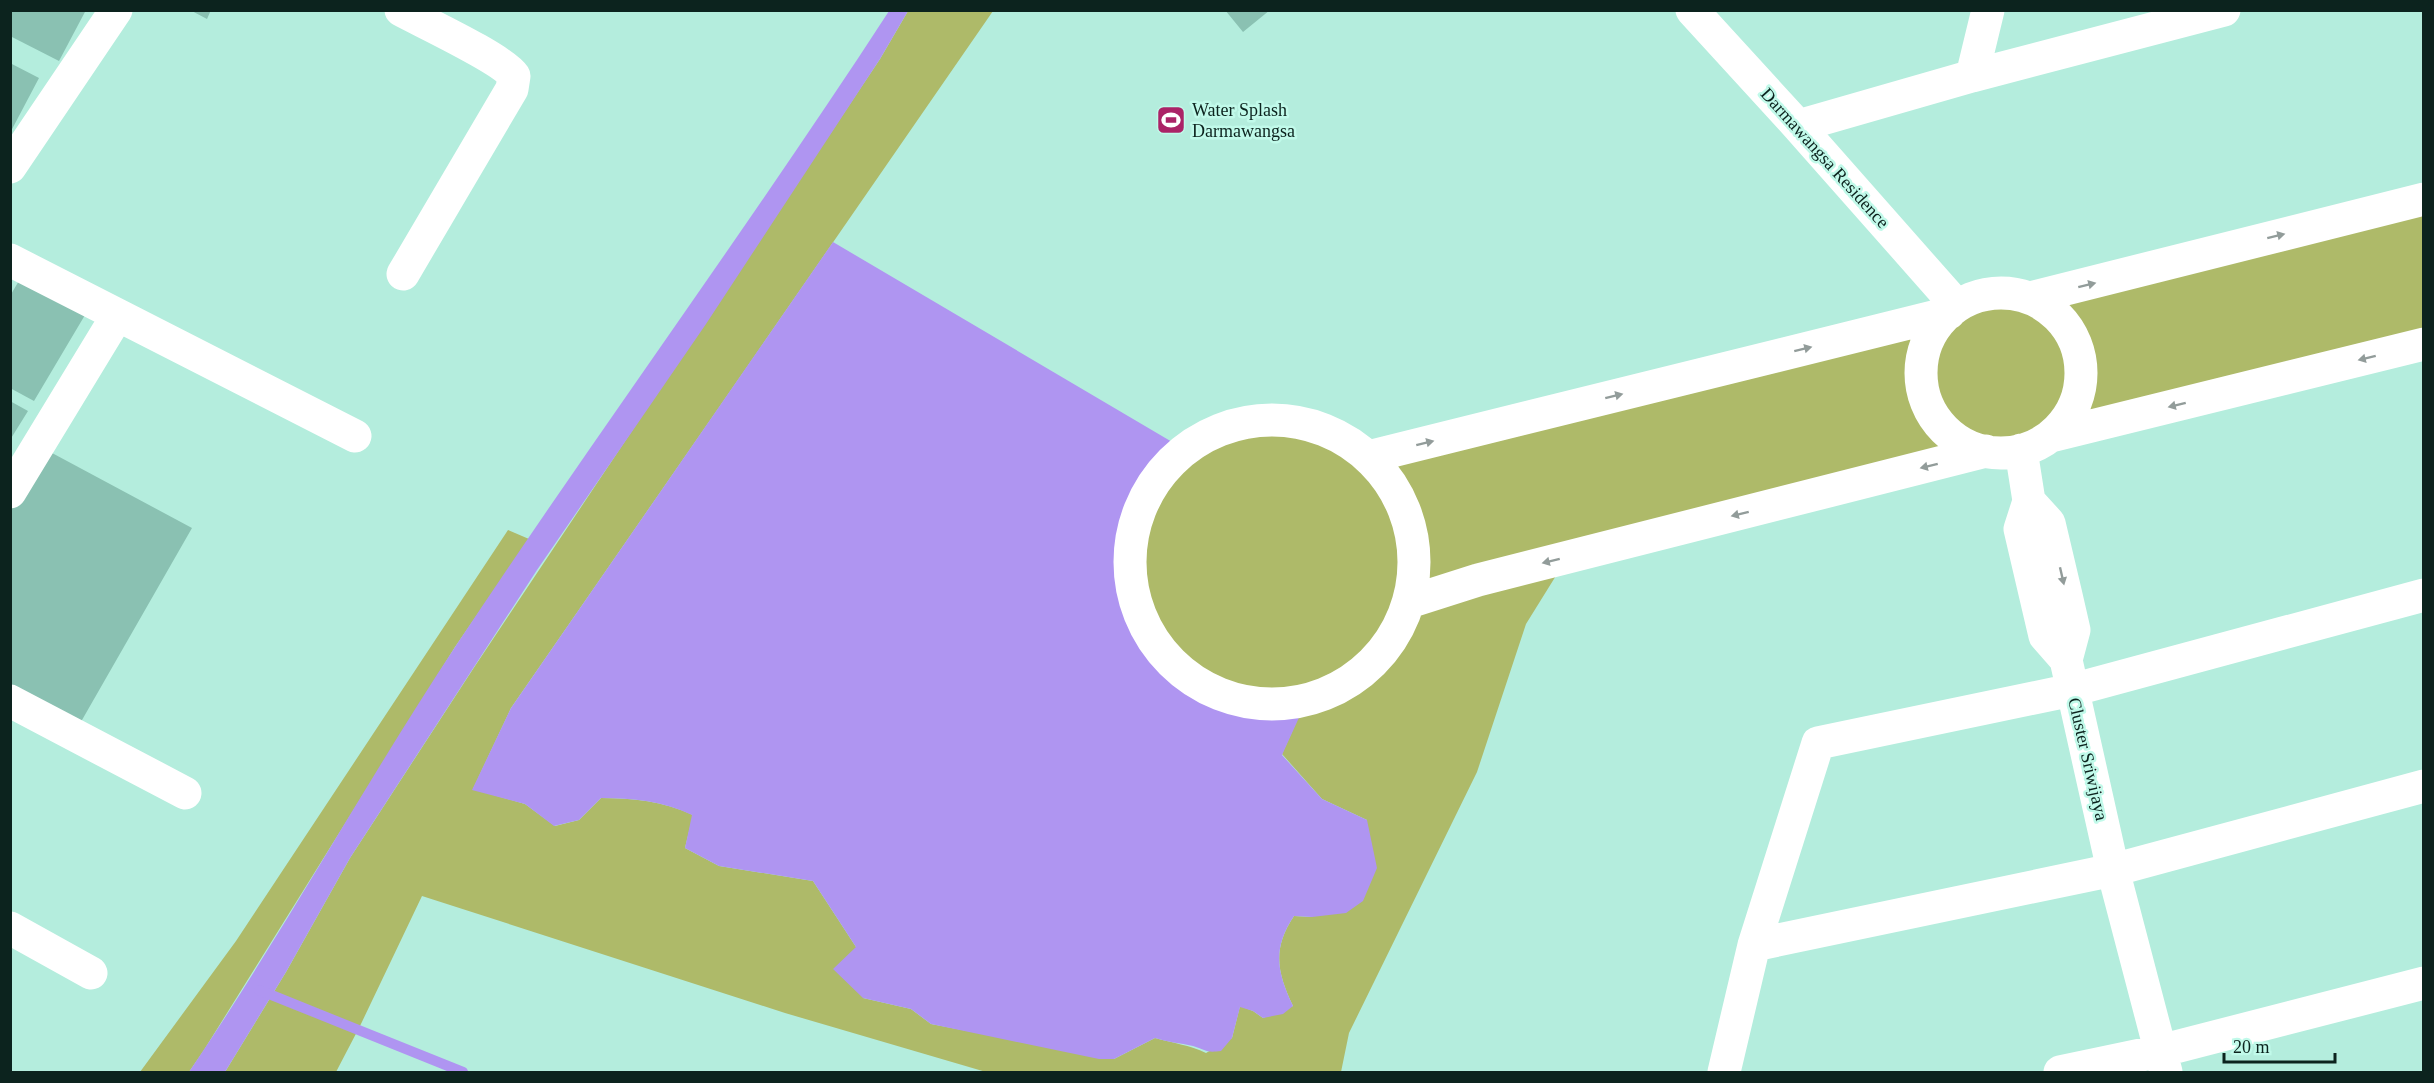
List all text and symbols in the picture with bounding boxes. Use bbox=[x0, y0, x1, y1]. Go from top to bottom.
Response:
street label: Darmawangsa Residence bbox=[1757, 84, 1893, 232]
place label: Water Splash Darmawangsa bbox=[1192, 100, 1295, 141]
sports icon: Water Splash Darmawangsa bbox=[1155, 104, 1187, 136]
one-way arrow bbox=[2267, 231, 2285, 241]
one-way arrow bbox=[2078, 279, 2096, 289]
one-way arrow bbox=[1794, 343, 1812, 353]
one-way arrow bbox=[2358, 353, 2376, 363]
one-way arrow bbox=[1605, 390, 1623, 400]
one-way arrow bbox=[2168, 400, 2187, 410]
one-way arrow bbox=[1416, 437, 1434, 447]
one-way arrow bbox=[1920, 461, 1938, 471]
one-way arrow bbox=[1731, 509, 1749, 519]
one-way arrow bbox=[1542, 557, 1560, 567]
one-way arrow bbox=[2057, 567, 2067, 585]
street label: Cluster Sriwijaya bbox=[2064, 696, 2112, 822]
scale bar bbox=[2224, 1026, 2335, 1064]
text: 20 m bbox=[2233, 1037, 2270, 1057]

